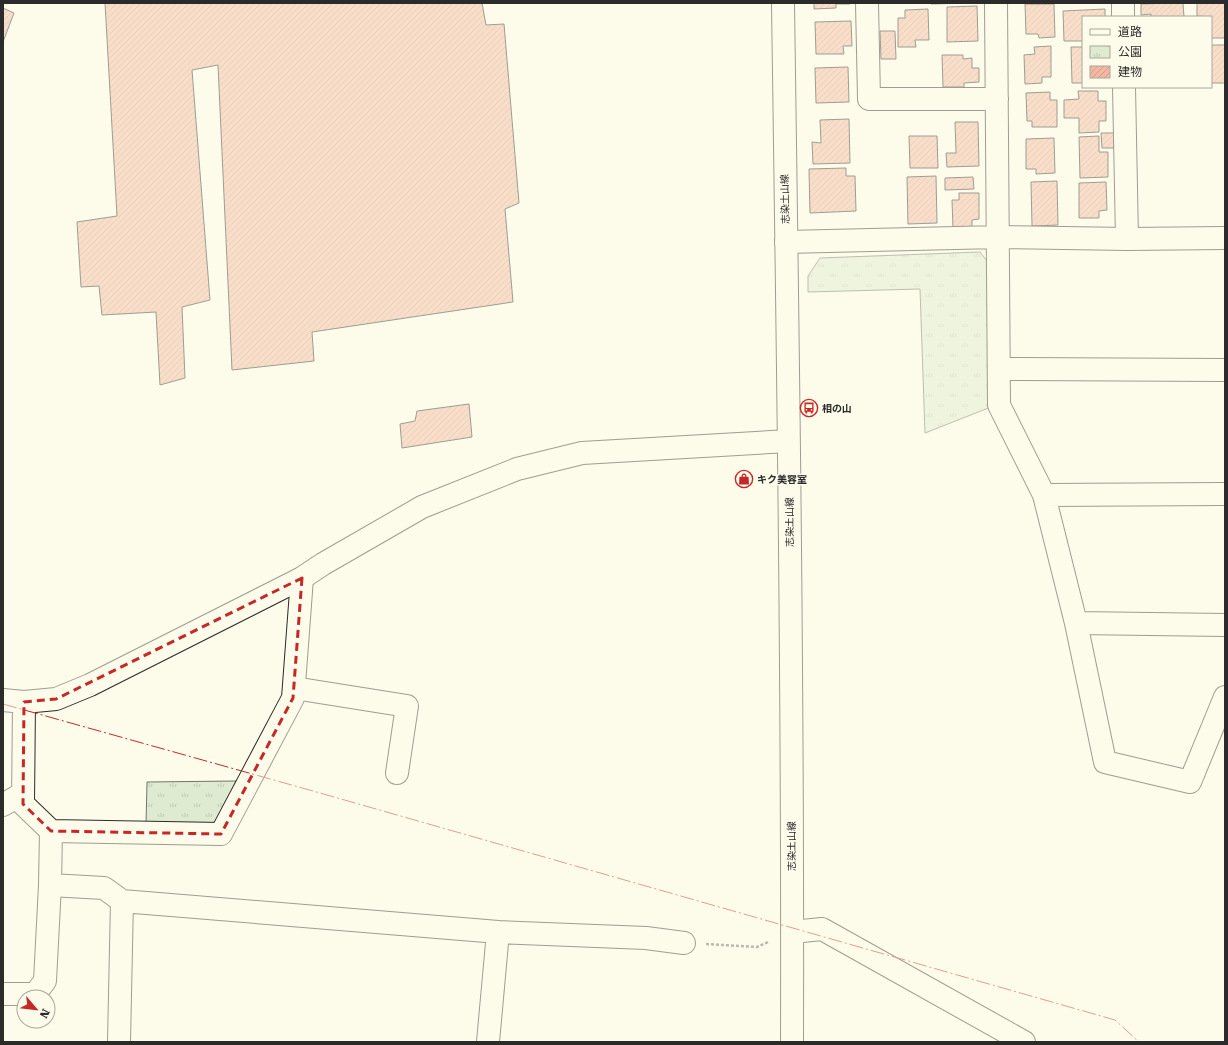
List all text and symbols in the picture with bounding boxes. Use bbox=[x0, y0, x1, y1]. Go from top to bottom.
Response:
legend bbox=[1082, 16, 1212, 88]
text: 道路 bbox=[1118, 25, 1142, 39]
text: 公園 bbox=[1118, 45, 1142, 59]
text: 建物 bbox=[1118, 65, 1142, 79]
street label: 志染土山線 bbox=[779, 174, 791, 224]
bus stop icon: 相の山 bbox=[799, 398, 819, 418]
place label: 相の山 bbox=[822, 403, 852, 414]
shop icon: キク美容室 bbox=[734, 469, 754, 489]
place label: キク美容室 bbox=[757, 474, 807, 485]
street label: 志染土山線 bbox=[784, 497, 795, 547]
street label: 志染土山線 bbox=[786, 821, 797, 871]
north arrow bbox=[16, 989, 56, 1029]
text: N bbox=[36, 1007, 52, 1021]

